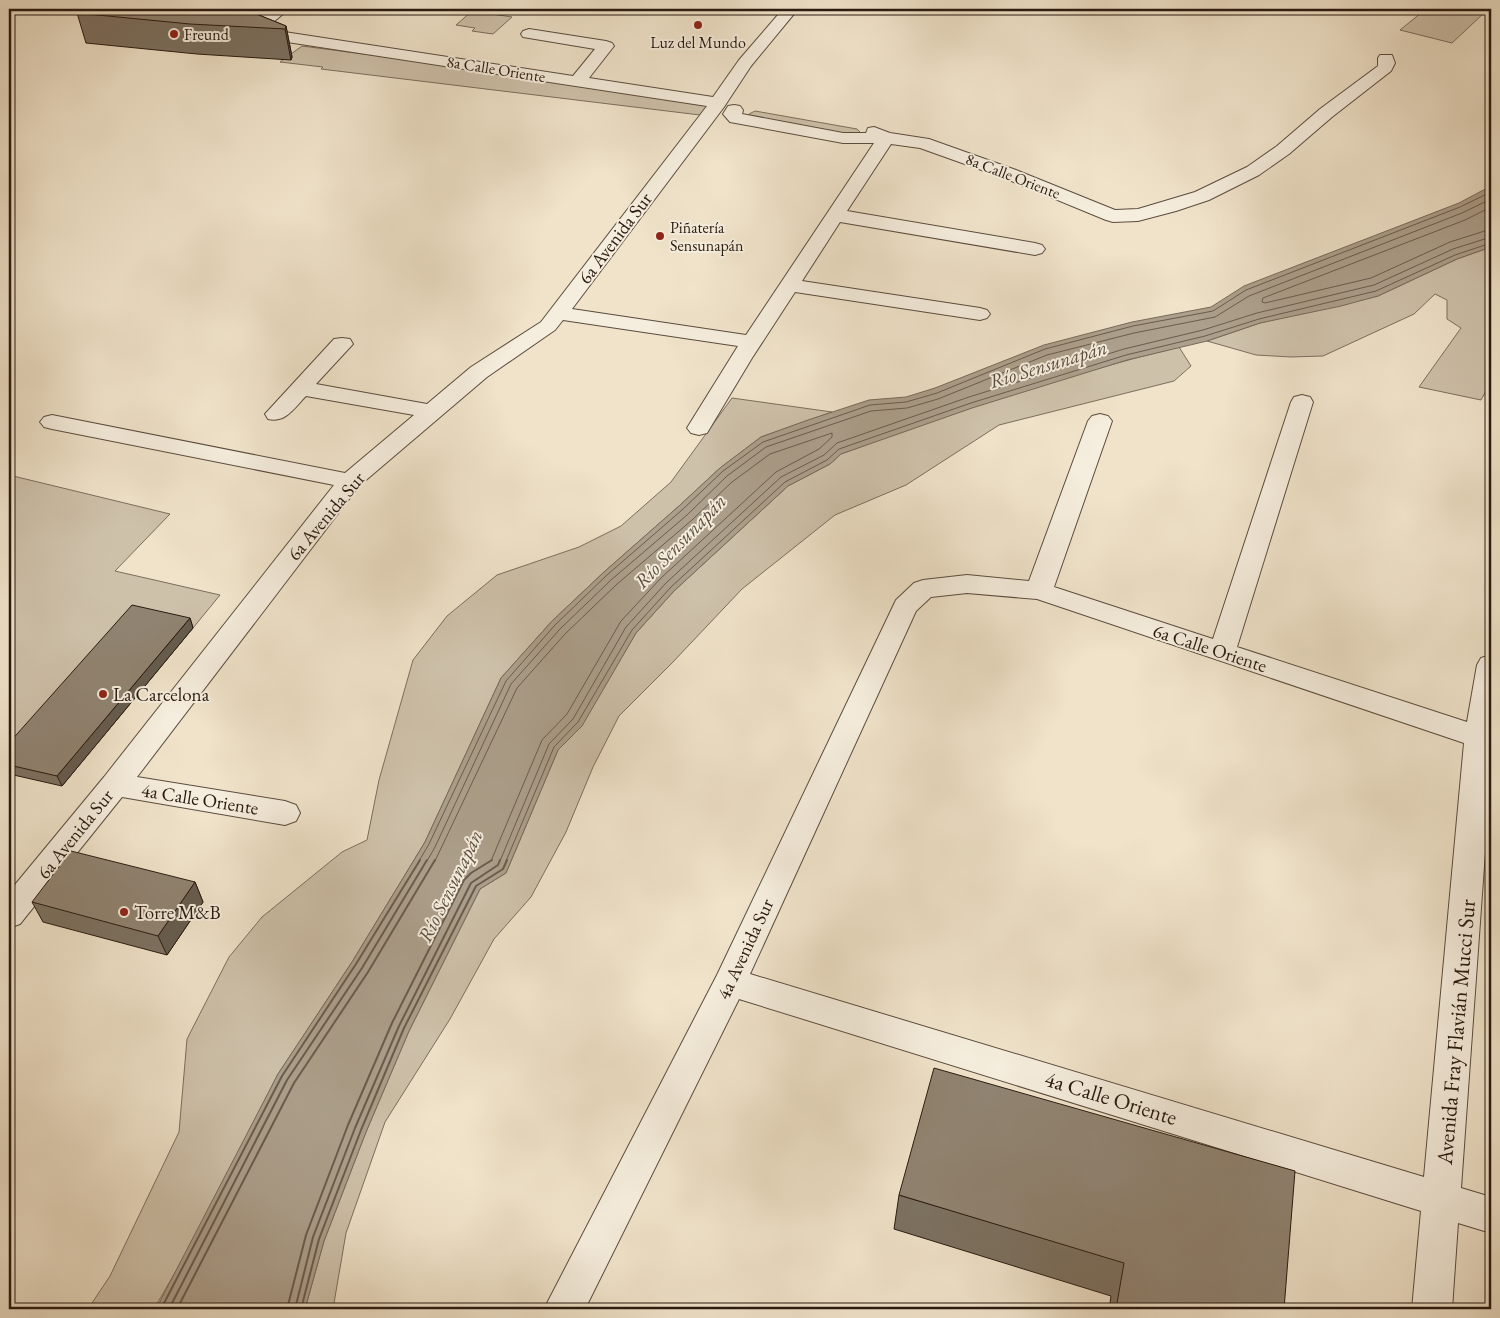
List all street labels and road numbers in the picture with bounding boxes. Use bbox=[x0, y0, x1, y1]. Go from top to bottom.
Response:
street label: 8a Calle Oriente bbox=[445, 51, 547, 87]
street label: 8a Calle Oriente bbox=[963, 148, 1063, 204]
street label: 6a Avenida Sur bbox=[572, 187, 658, 289]
street label: 6a Avenida Sur bbox=[282, 466, 371, 566]
street label: 6a Calle Oriente bbox=[1150, 618, 1270, 678]
street label: 4a Calle Oriente bbox=[140, 777, 260, 821]
street label: 6a Avenida Sur bbox=[31, 783, 119, 884]
street label: 4a Avenida Sur bbox=[711, 894, 780, 1003]
street label: Avenida Fray Flavián Mucci Sur bbox=[1430, 897, 1482, 1167]
street label: 4a Calle Oriente bbox=[1041, 1064, 1181, 1132]

